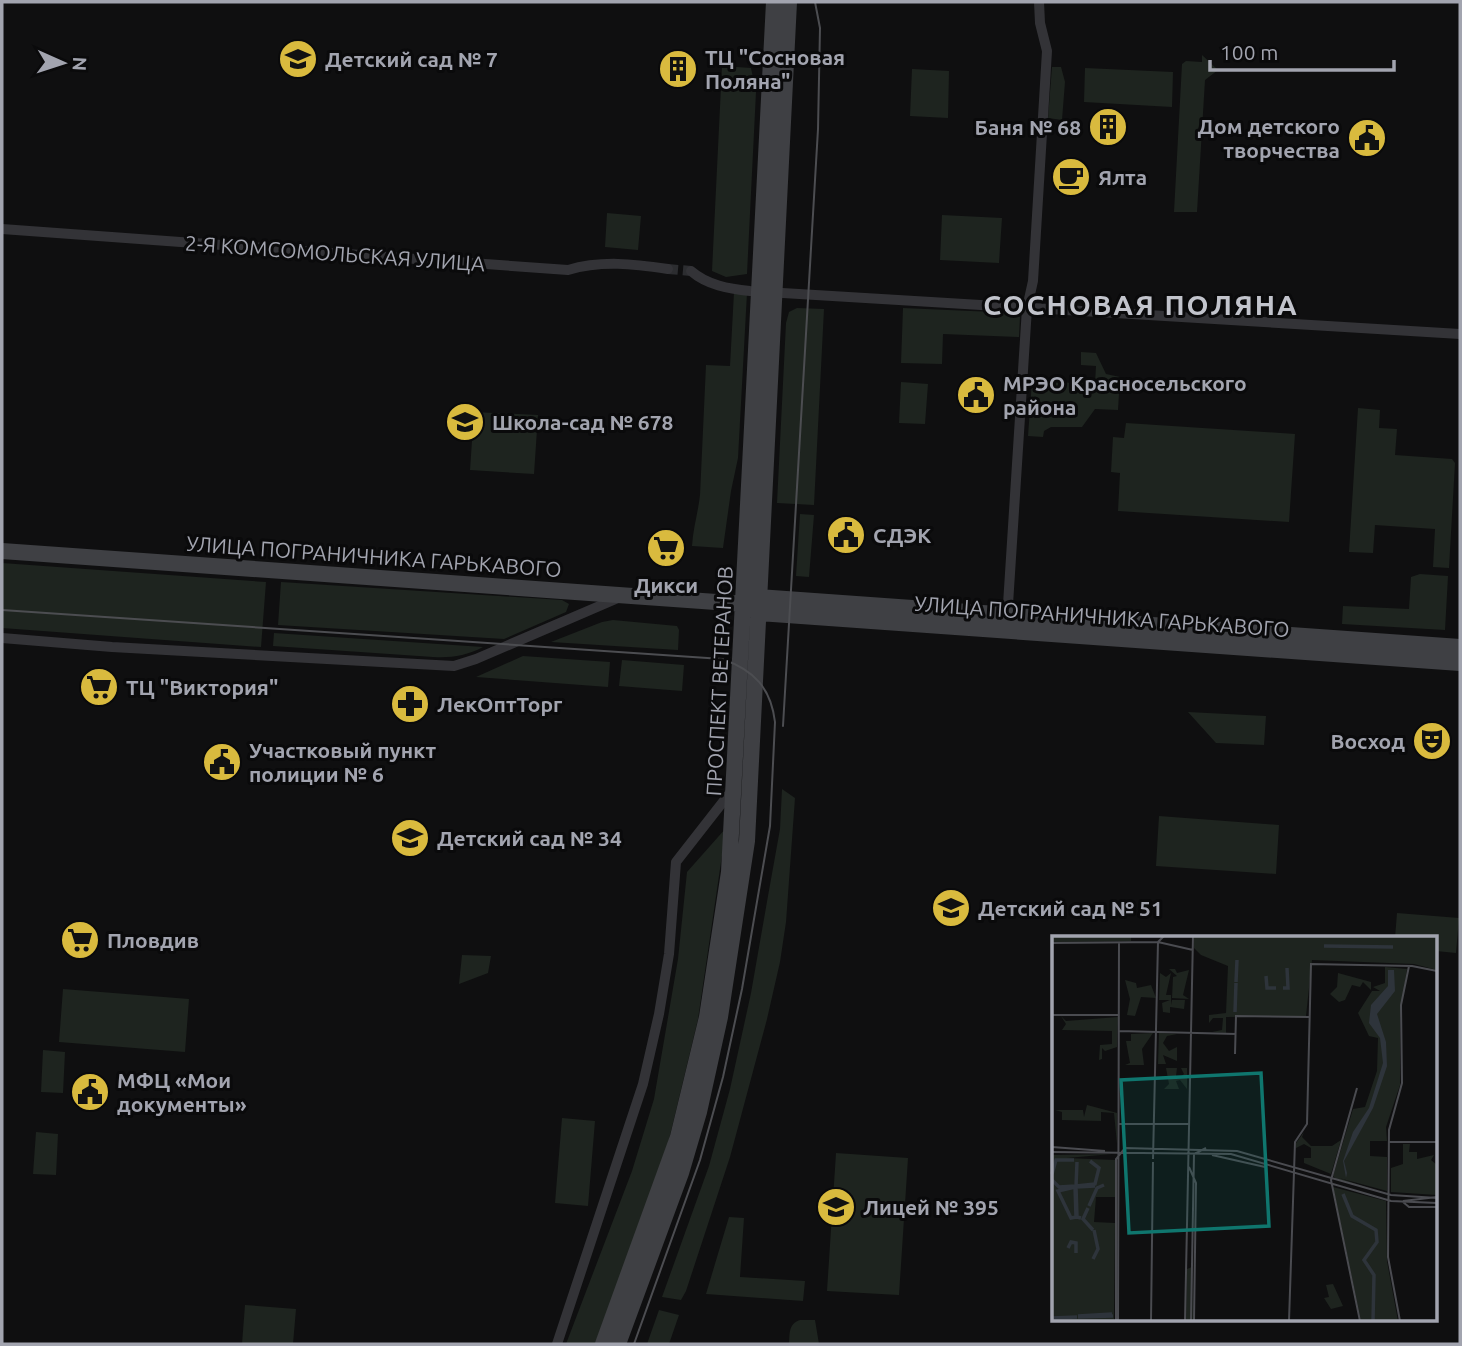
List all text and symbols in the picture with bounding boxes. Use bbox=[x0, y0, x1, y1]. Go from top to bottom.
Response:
north arrow bbox=[28, 28, 98, 98]
scale bar bbox=[1210, 28, 1394, 72]
school or university icon: Детский сад № 7 bbox=[277, 38, 319, 80]
text: 100 m bbox=[1220, 40, 1278, 64]
place label: ТЦ "Сосновая Поляна" bbox=[705, 45, 845, 93]
place label: Детский сад № 7 bbox=[325, 47, 498, 71]
building icon: ТЦ "Сосновая Поляна" bbox=[657, 48, 699, 90]
text: N bbox=[69, 56, 91, 72]
building icon: Баня № 68 bbox=[1087, 106, 1129, 148]
place label: Дом детского творчества bbox=[1197, 114, 1340, 162]
place label: Баня № 68 bbox=[975, 115, 1081, 139]
public building icon: Дом детского творчества bbox=[1346, 117, 1388, 159]
cafe icon: Ялта bbox=[1050, 156, 1092, 198]
place label: Ялта bbox=[1098, 165, 1147, 189]
street label: 2-Я КОМСОМОЛЬСКАЯ УЛИЦА bbox=[184, 231, 486, 275]
district label: СОСНОВАЯ ПОЛЯНА bbox=[983, 289, 1299, 320]
place label: МРЭО Красносельского района bbox=[1003, 371, 1247, 419]
public building icon: МРЭО Красносельского района bbox=[955, 374, 997, 416]
school or university icon: Школа-сад № 678 bbox=[444, 401, 486, 443]
place label: Школа-сад № 678 bbox=[492, 410, 673, 434]
public building icon: СДЭК bbox=[825, 514, 867, 556]
place label: СДЭК bbox=[873, 523, 931, 547]
supermarket icon: Дикси bbox=[645, 527, 687, 569]
street label: УЛИЦА ПОГРАНИЧНИКА ГАРЬКАВОГО bbox=[186, 531, 562, 581]
street label: ПРОСПЕКТ ВЕТЕРАНОВ bbox=[701, 565, 737, 797]
place label: Дикси bbox=[634, 573, 698, 597]
street label: УЛИЦА ПОГРАНИЧНИКА ГАРЬКАВОГО bbox=[914, 591, 1290, 641]
supermarket icon: ТЦ "Виктория" bbox=[78, 666, 120, 708]
place label: ТЦ "Виктория" bbox=[126, 675, 278, 699]
pharmacy icon: ЛекОптТорг bbox=[389, 683, 431, 725]
place label: ЛекОптТорг bbox=[437, 692, 563, 716]
theatre icon: Восход bbox=[1411, 720, 1453, 762]
place label: Восход bbox=[1331, 729, 1405, 753]
place label: Участковый пункт полиции № 6 bbox=[249, 738, 436, 786]
public building icon: Участковый пункт полиции № 6 bbox=[201, 741, 243, 783]
school or university icon: Детский сад № 34 bbox=[389, 817, 431, 859]
place label: Детский сад № 34 bbox=[437, 826, 622, 850]
school or university icon: Детский сад № 51 bbox=[930, 887, 972, 929]
place label: Детский сад № 51 bbox=[978, 896, 1163, 920]
supermarket icon: Пловдив bbox=[59, 919, 101, 961]
place label: Пловдив bbox=[107, 928, 199, 952]
inset map bbox=[1052, 936, 1438, 1322]
place label: МФЦ «Мои документы» bbox=[117, 1068, 247, 1116]
public building icon: МФЦ «Мои документы» bbox=[69, 1071, 111, 1113]
school or university icon: Лицей № 395 bbox=[815, 1186, 857, 1228]
place label: Лицей № 395 bbox=[863, 1195, 999, 1219]

